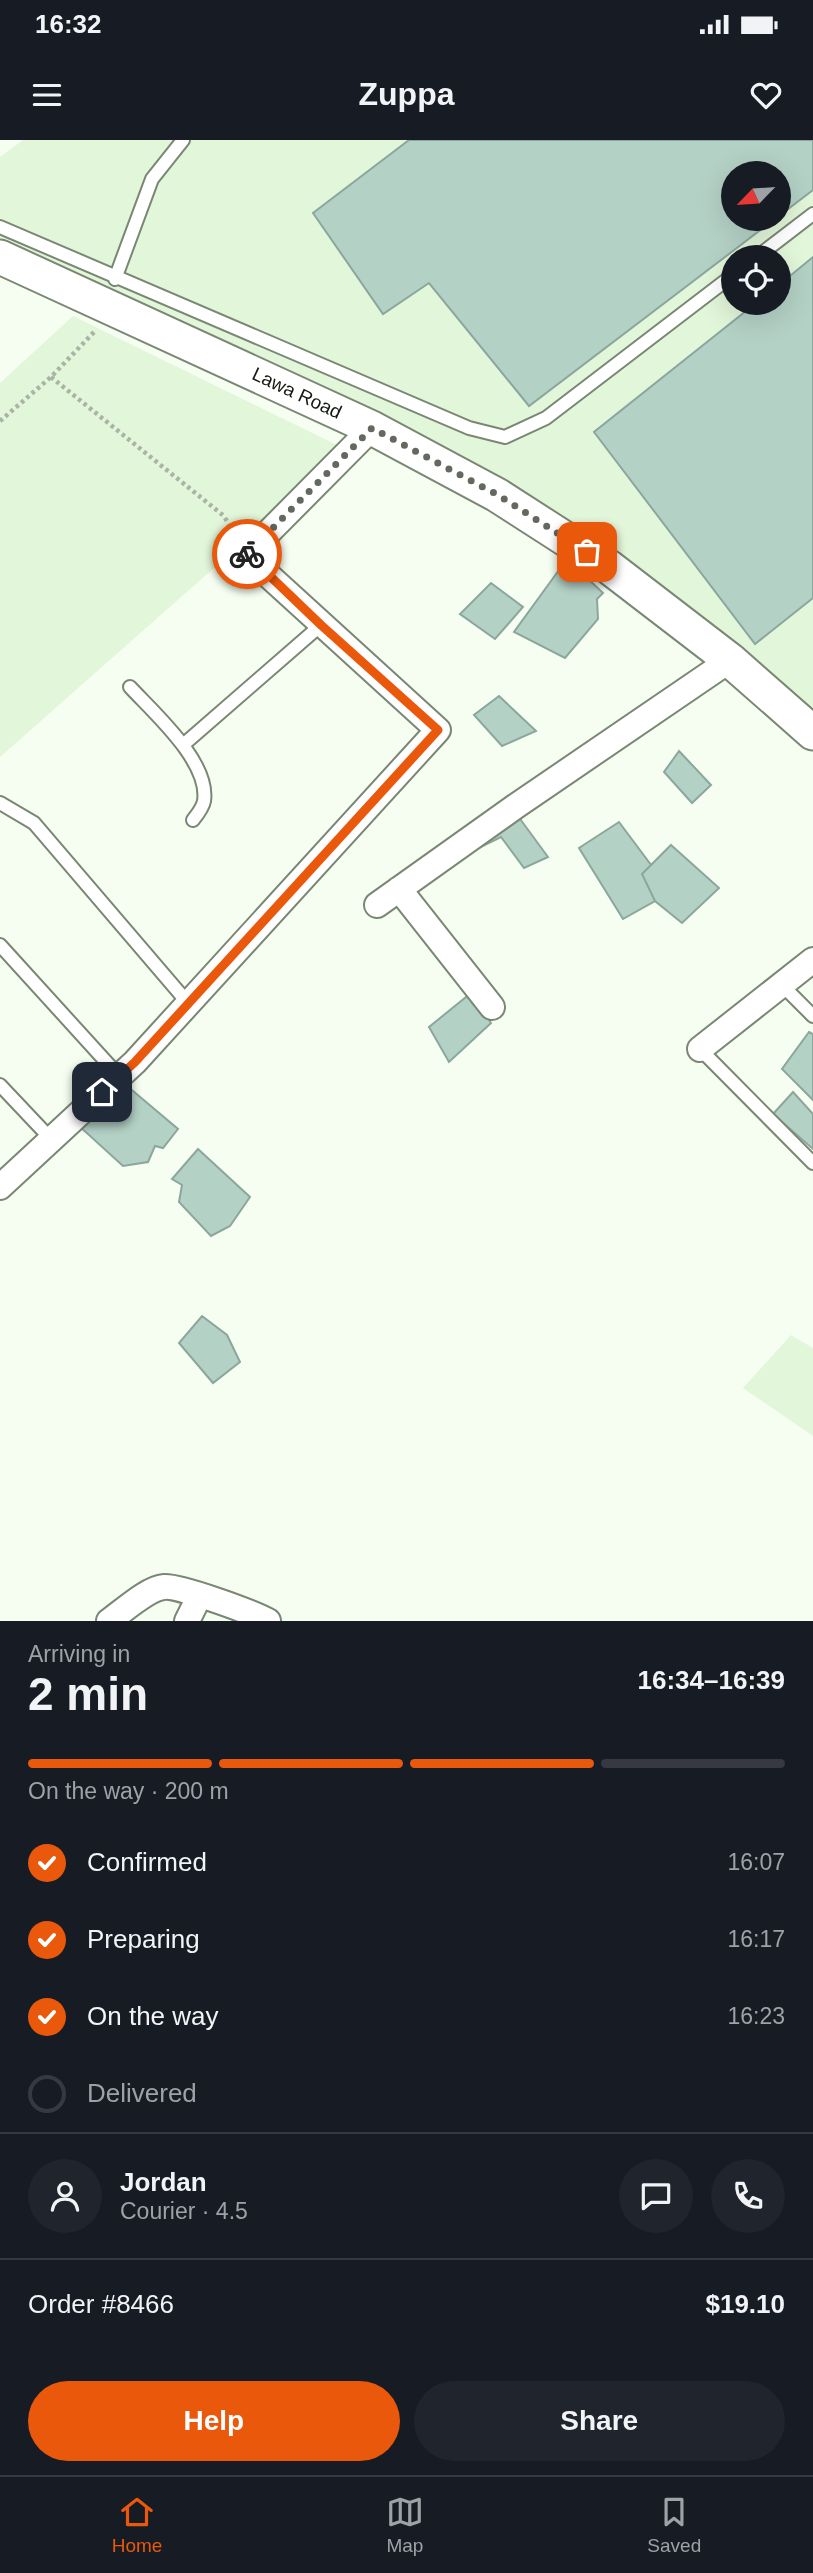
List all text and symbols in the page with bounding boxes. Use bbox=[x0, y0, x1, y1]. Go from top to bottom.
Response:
text: 16:32 bbox=[35, 9, 102, 39]
icon: menu bbox=[28, 76, 66, 114]
text: Zuppa bbox=[359, 76, 454, 112]
icon: heart bbox=[747, 76, 785, 114]
north arrow bbox=[721, 161, 791, 231]
map controls bbox=[721, 161, 791, 315]
button: locate bbox=[721, 245, 791, 315]
street label: Lawa Road bbox=[249, 363, 345, 423]
courier bbox=[212, 519, 282, 589]
pin bbox=[557, 522, 617, 582]
icon: bag bbox=[568, 533, 606, 571]
icon: bike bbox=[228, 535, 266, 573]
pin bbox=[72, 1062, 132, 1122]
icon: home bbox=[83, 1073, 121, 1111]
text: Arriving in bbox=[28, 1641, 130, 1667]
text: 16:34–16:39 bbox=[638, 1665, 785, 1695]
text: 2 min bbox=[28, 1668, 148, 1720]
text: On the way · 200 m bbox=[28, 1778, 229, 1804]
icon: check bbox=[28, 1844, 66, 1882]
text: Confirmed bbox=[87, 1847, 207, 1877]
text: 16:07 bbox=[727, 1849, 785, 1875]
icon: check bbox=[28, 1921, 66, 1959]
text: Preparing bbox=[87, 1924, 200, 1954]
text: 16:17 bbox=[727, 1926, 785, 1952]
icon: check bbox=[28, 1998, 66, 2036]
text: On the way bbox=[87, 2001, 219, 2031]
text: 16:23 bbox=[727, 2003, 785, 2029]
text: Delivered bbox=[87, 2078, 197, 2108]
button: person bbox=[28, 2159, 102, 2233]
button: chat bbox=[619, 2159, 693, 2233]
button: phone bbox=[711, 2159, 785, 2233]
text: Jordan bbox=[120, 2167, 207, 2197]
text: Courier · 4.5 bbox=[120, 2198, 248, 2224]
text: Order #8466 bbox=[28, 2289, 174, 2319]
text: $19.10 bbox=[705, 2289, 785, 2319]
button: Help bbox=[28, 2381, 400, 2461]
button: Share bbox=[414, 2381, 785, 2461]
tab: Home bbox=[112, 2493, 162, 2557]
tab: Map bbox=[386, 2493, 424, 2557]
tab: Saved bbox=[647, 2493, 701, 2557]

